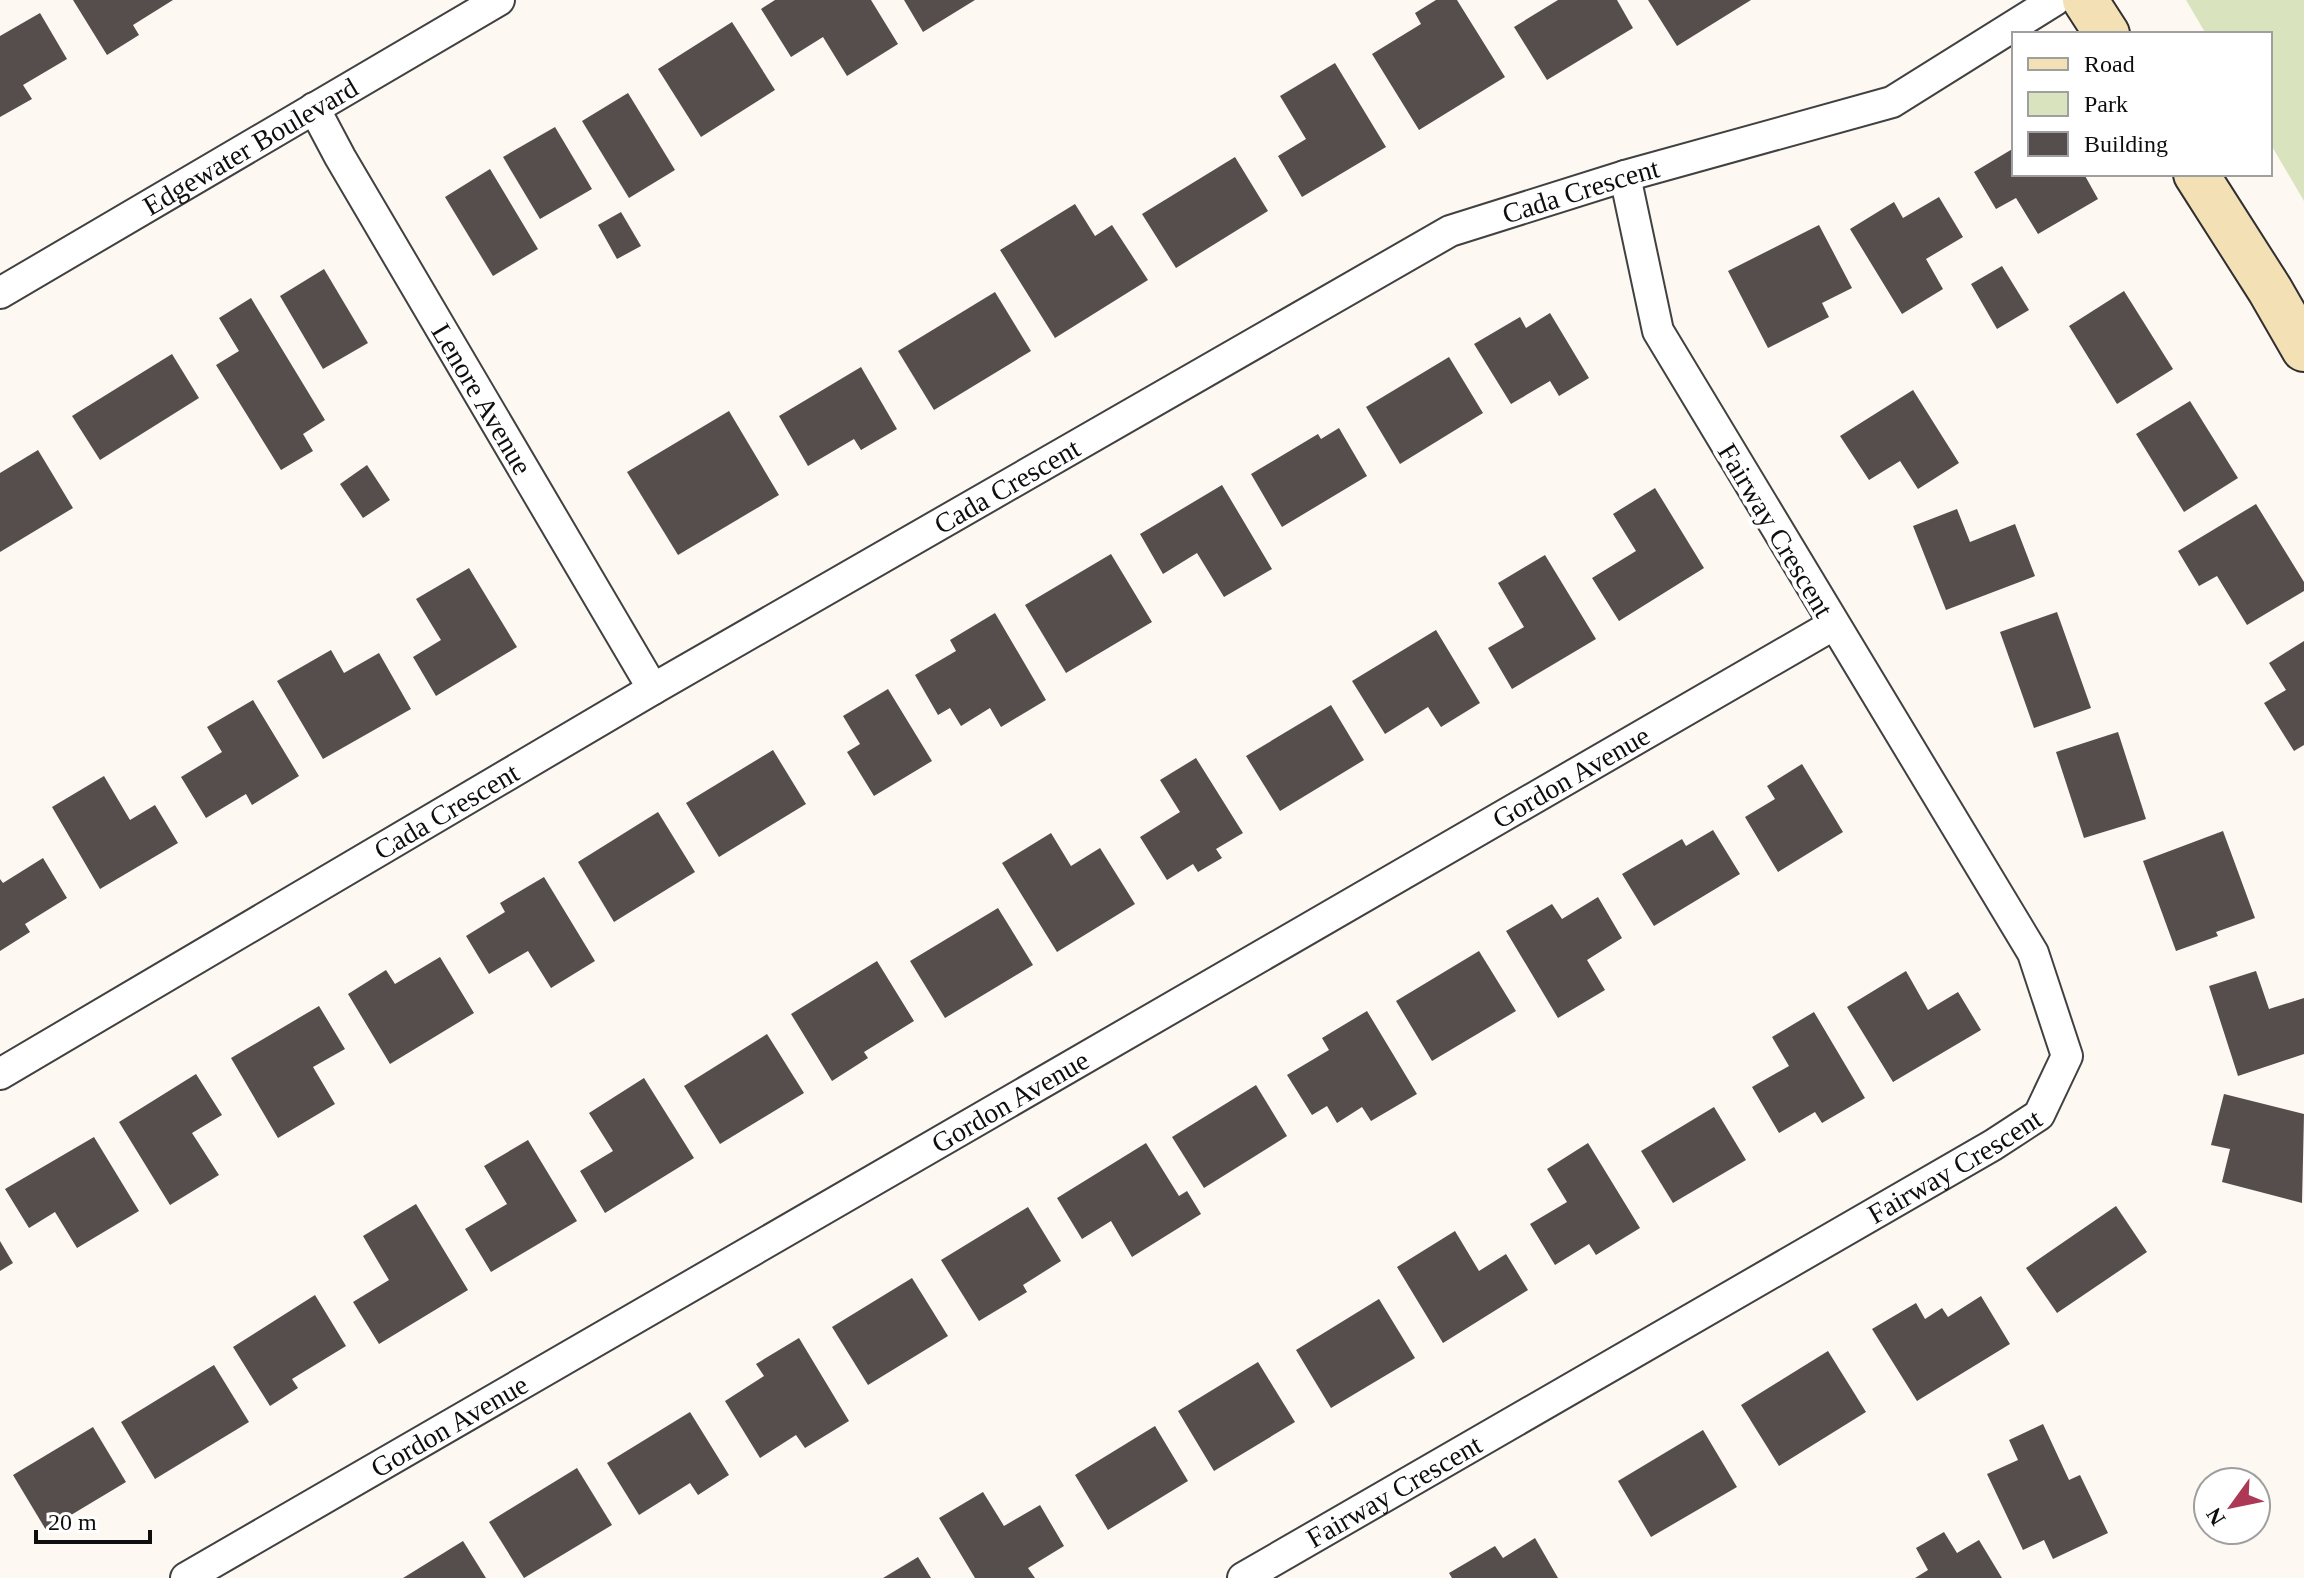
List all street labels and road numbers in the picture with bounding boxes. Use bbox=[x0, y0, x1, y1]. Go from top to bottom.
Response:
street label: Edgewater Boulevard bbox=[138, 72, 363, 222]
street label: Cada Crescent bbox=[1498, 152, 1663, 230]
street label: Lenore Avenue bbox=[425, 318, 538, 480]
street label: Cada Crescent bbox=[929, 432, 1085, 540]
street label: Fairway Crescent bbox=[1712, 438, 1840, 623]
street label: Gordon Avenue bbox=[1487, 720, 1655, 835]
street label: Cada Crescent bbox=[369, 757, 525, 866]
street label: Gordon Avenue bbox=[926, 1044, 1094, 1159]
street label: Fairway Crescent bbox=[1862, 1103, 2047, 1230]
street label: Gordon Avenue bbox=[365, 1369, 533, 1484]
street label: Fairway Crescent bbox=[1301, 1429, 1487, 1554]

